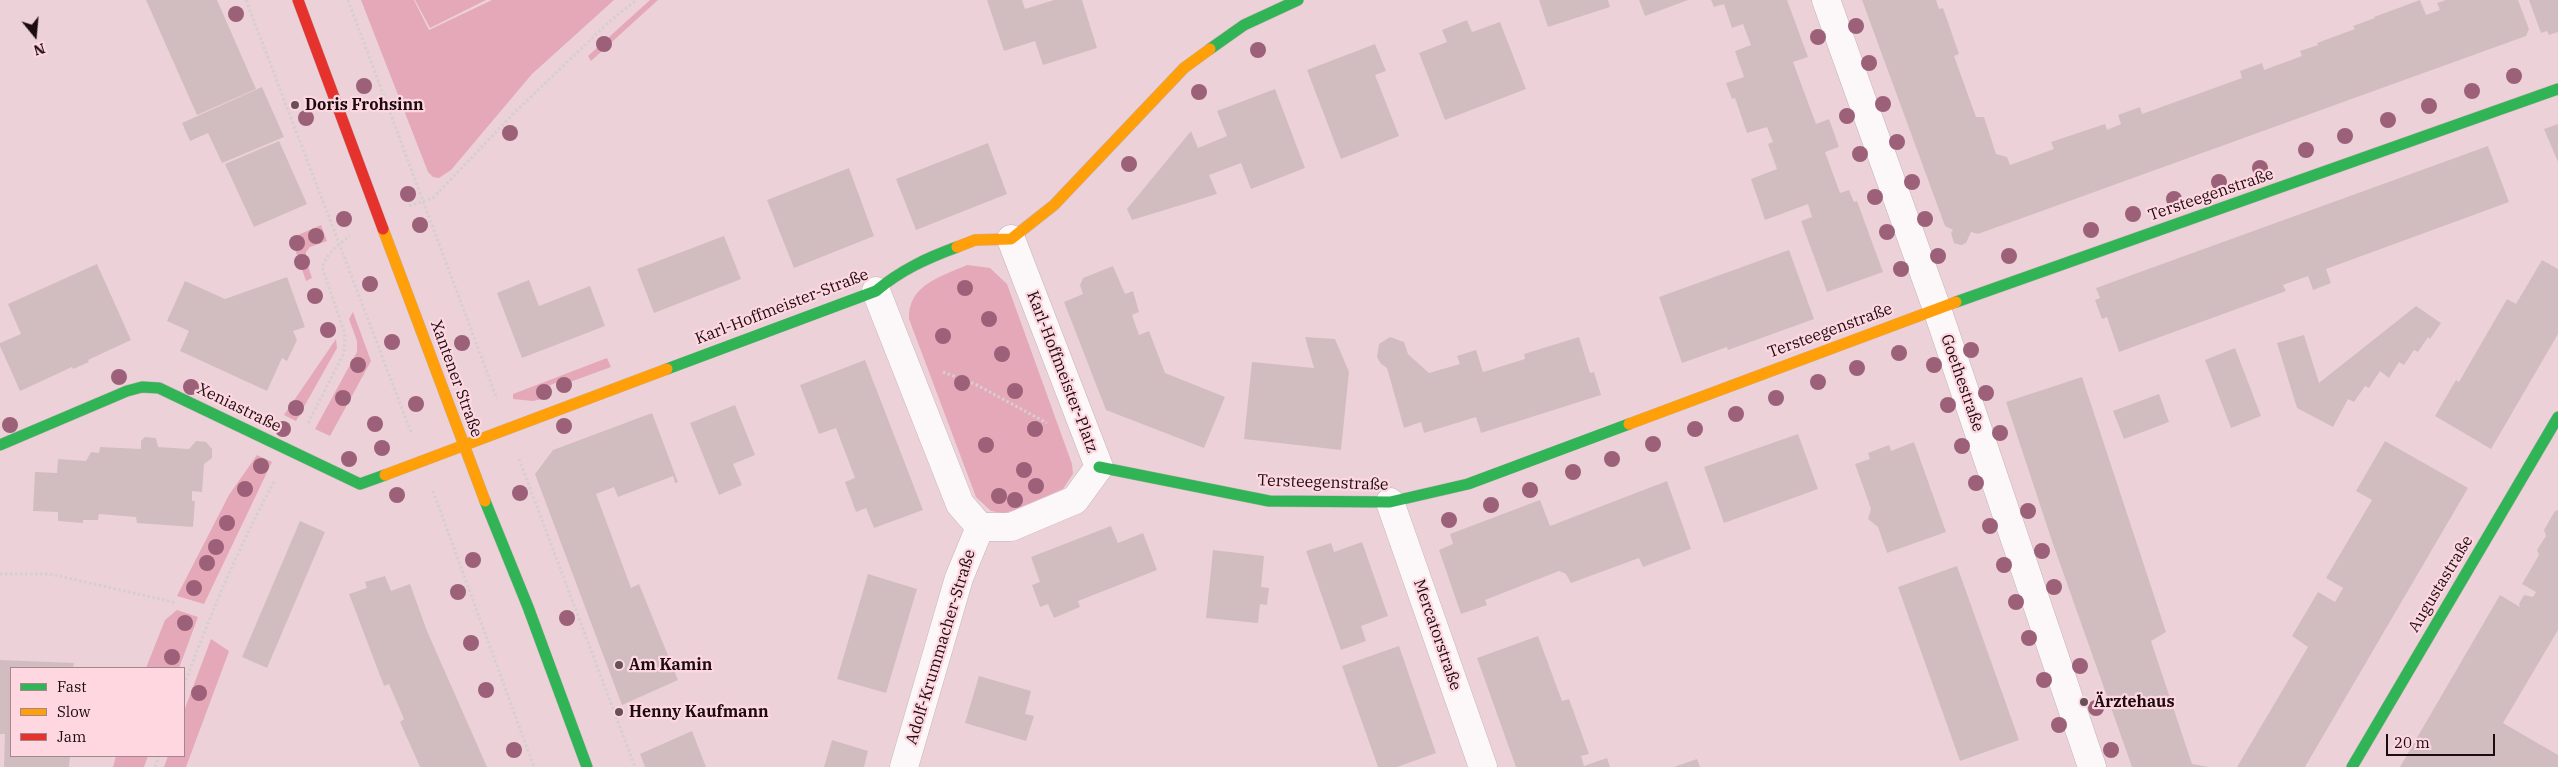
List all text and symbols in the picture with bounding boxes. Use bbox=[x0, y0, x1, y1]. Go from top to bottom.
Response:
north arrow bbox=[10, 10, 60, 60]
text: N bbox=[31, 39, 47, 60]
place label: Doris Frohsinn bbox=[305, 95, 424, 115]
marker: Doris Frohsinn bbox=[289, 99, 301, 111]
street label: Tersteegenstraße bbox=[2146, 165, 2276, 225]
street label: Karl-Hoffmeister-Straße bbox=[693, 265, 871, 349]
street label: Karl-Hoffmeister-Platz bbox=[1022, 288, 1102, 456]
street label: Tersteegenstraße bbox=[1765, 300, 1895, 362]
street label: Xantener Straße bbox=[426, 318, 486, 440]
street label: Goethestraße bbox=[1936, 332, 1988, 434]
street label: Xeniastraße bbox=[194, 379, 284, 437]
street label: Tersteegenstraße bbox=[1257, 471, 1389, 495]
street label: Augustastraße bbox=[2405, 532, 2477, 636]
street label: Adolf-Krummacher-Straße bbox=[902, 547, 980, 747]
street label: Mercatorstraße bbox=[1409, 577, 1465, 693]
place label: Am Kamin bbox=[629, 655, 712, 675]
marker: Am Kamin bbox=[613, 659, 625, 671]
legend bbox=[10, 667, 185, 757]
text: Fast bbox=[57, 677, 87, 696]
place label: Ärztehaus bbox=[2094, 692, 2175, 712]
marker: Ärztehaus bbox=[2078, 696, 2090, 708]
text: Slow bbox=[57, 702, 90, 721]
place label: Henny Kaufmann bbox=[629, 702, 769, 722]
marker: Henny Kaufmann bbox=[613, 706, 625, 718]
scale bar bbox=[2388, 724, 2497, 756]
text: Jam bbox=[57, 727, 86, 746]
text: 20 m bbox=[2394, 733, 2430, 752]

